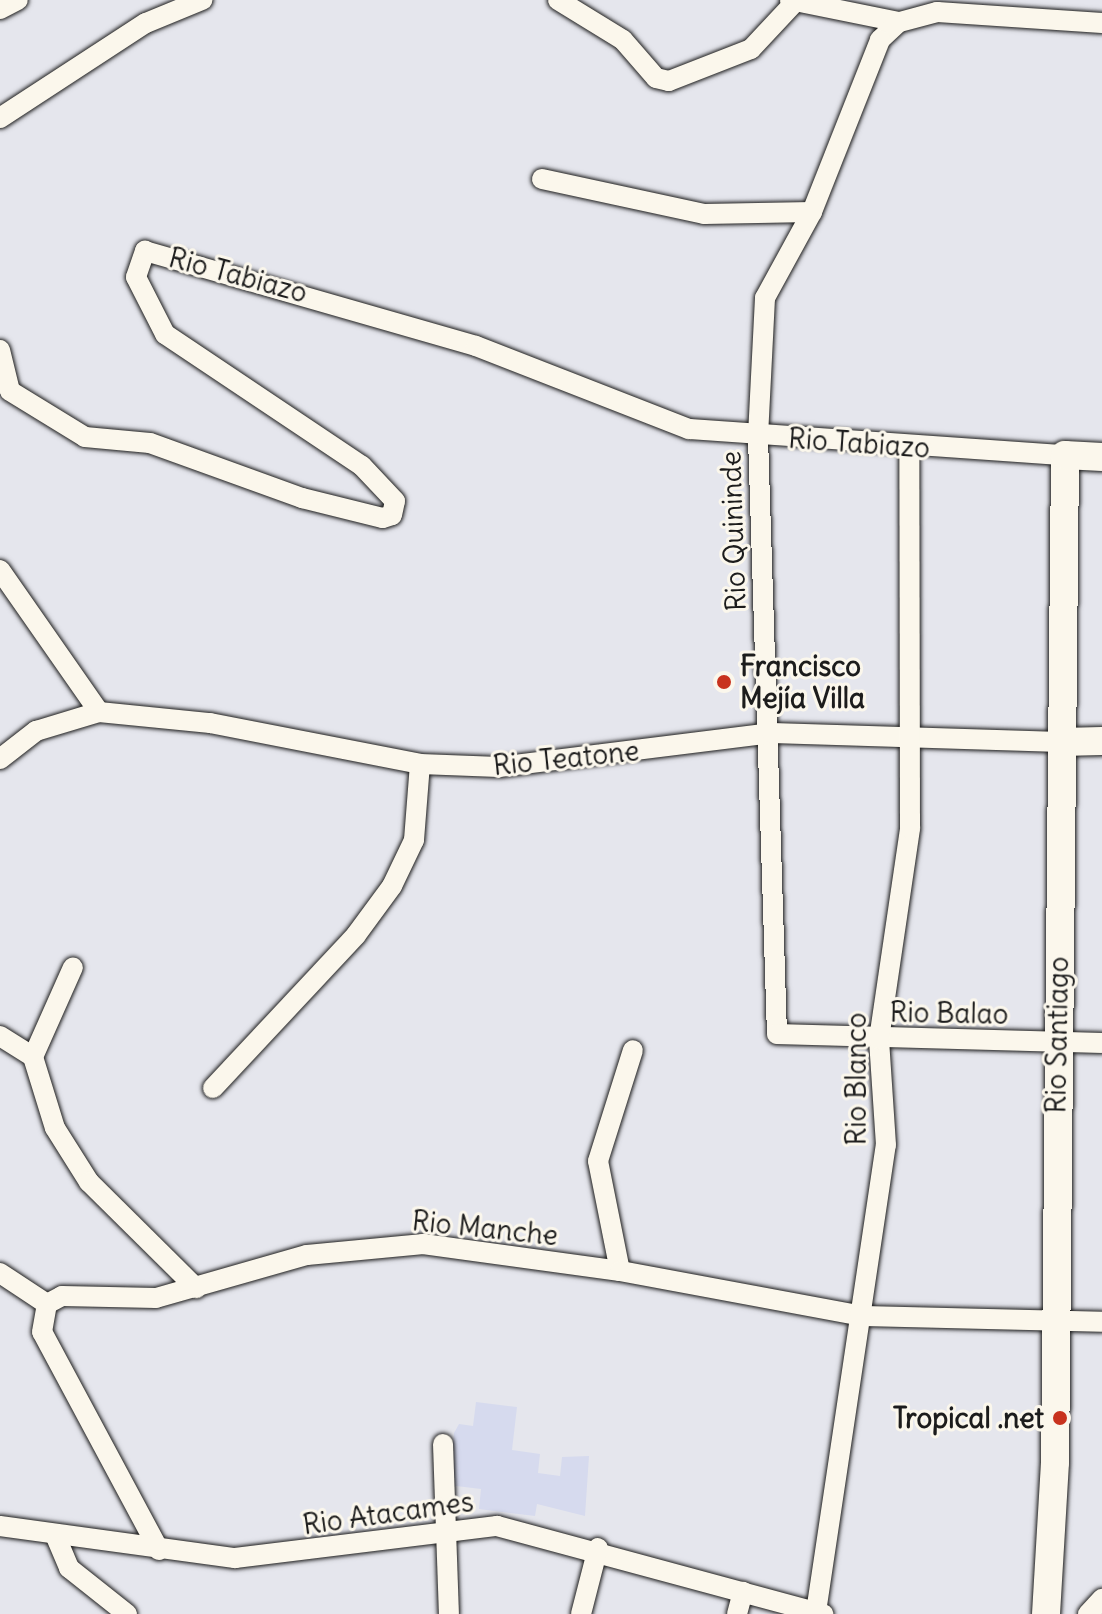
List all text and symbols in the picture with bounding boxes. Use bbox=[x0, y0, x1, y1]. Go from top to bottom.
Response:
street label: Rio Tabiazo bbox=[165, 240, 311, 310]
street label: Rio Tabiazo bbox=[787, 421, 931, 465]
street label: Rio Quininde bbox=[713, 450, 753, 612]
place label: Francisco Mejía Villa bbox=[740, 649, 865, 715]
marker: Francisco Mejía Villa bbox=[715, 673, 733, 691]
street label: Rio Teatone bbox=[491, 734, 641, 782]
street label: Rio Santiago bbox=[1039, 956, 1075, 1114]
street label: Rio Balao bbox=[889, 995, 1009, 1031]
street label: Rio Blanco bbox=[839, 1012, 873, 1146]
street label: Rio Manche bbox=[410, 1204, 560, 1252]
place label: Tropical .net bbox=[893, 1401, 1044, 1435]
marker: Tropical .net bbox=[1051, 1409, 1069, 1427]
street label: Rio Atacames bbox=[301, 1484, 475, 1542]

